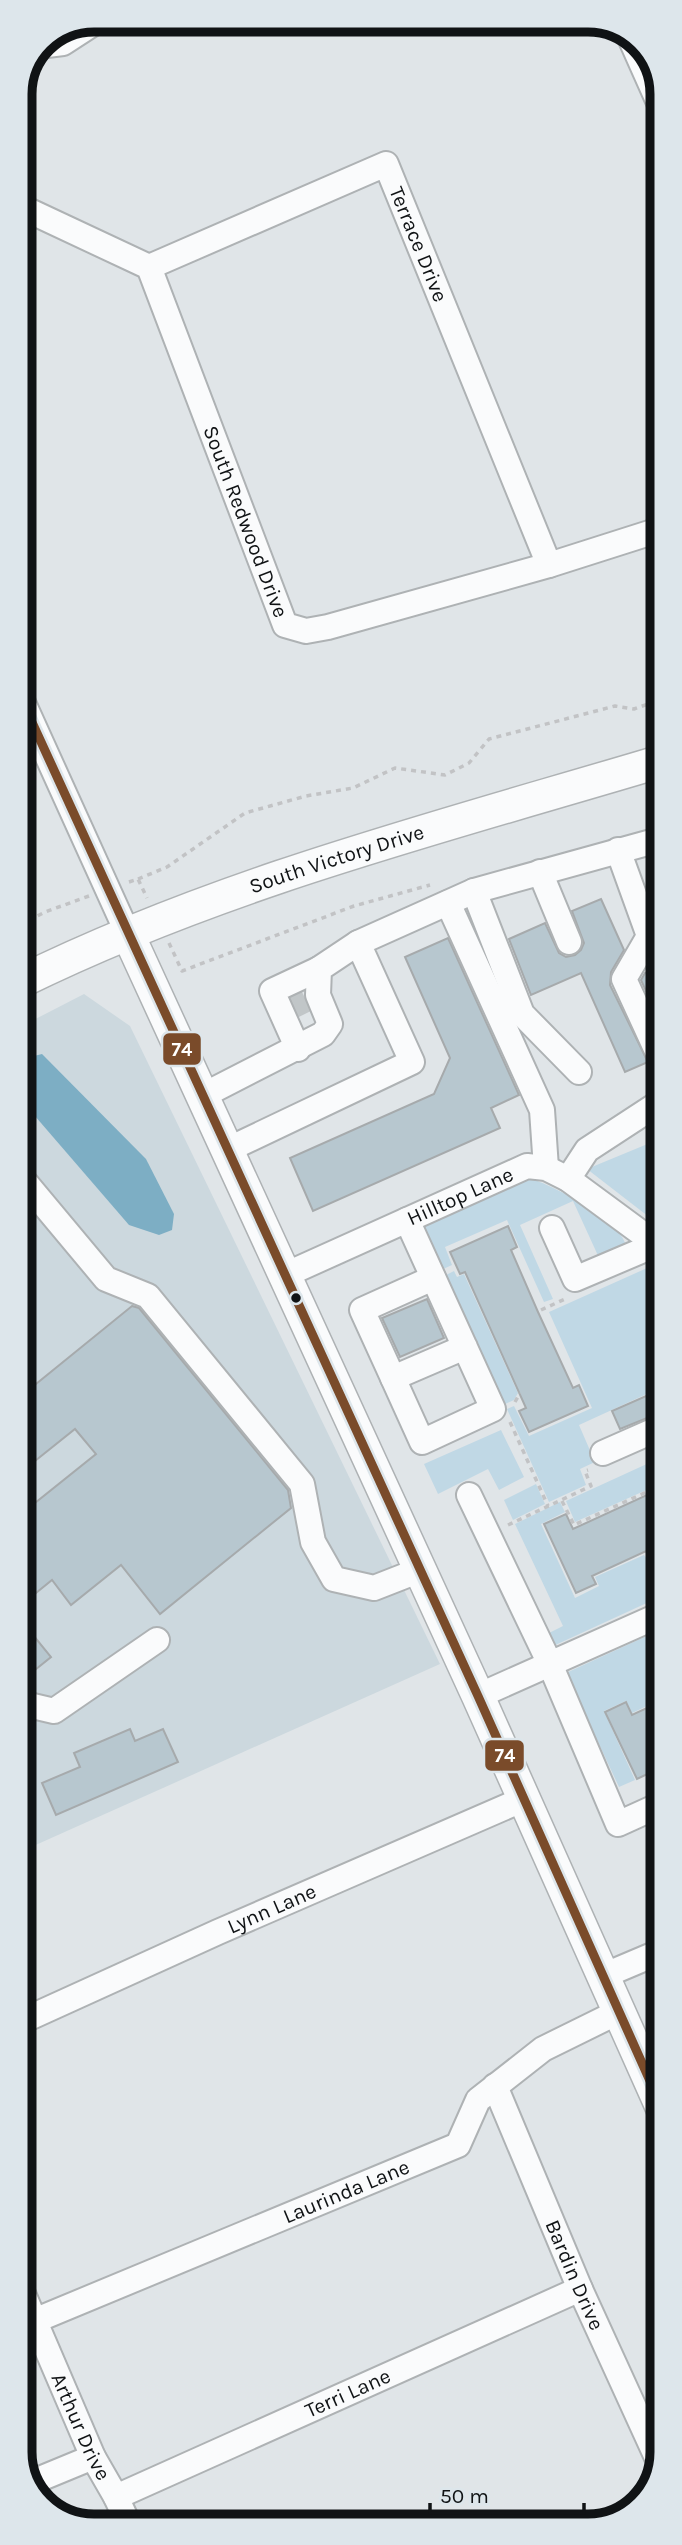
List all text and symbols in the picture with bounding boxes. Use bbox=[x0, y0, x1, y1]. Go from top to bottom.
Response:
street label: Terrace Drive bbox=[384, 183, 453, 305]
street label: South Redwood Drive bbox=[198, 422, 293, 621]
street label: South Victory Drive bbox=[246, 820, 427, 898]
line badge: 74 bbox=[162, 1032, 202, 1066]
text: 74 bbox=[172, 1039, 193, 1061]
street label: Hilltop Lane bbox=[403, 1162, 517, 1230]
unlabelled marker bbox=[289, 1291, 303, 1305]
line badge: 74 bbox=[484, 1739, 525, 1772]
text: 74 bbox=[495, 1745, 516, 1767]
street label: Lynn Lane bbox=[224, 1879, 320, 1938]
street label: Laurinda Lane bbox=[279, 2155, 413, 2228]
street label: Bardin Drive bbox=[540, 2216, 609, 2334]
street label: Terri Lane bbox=[301, 2364, 394, 2423]
street label: Arthur Drive bbox=[46, 2369, 116, 2484]
scale bar bbox=[430, 2472, 584, 2516]
text: 50 m bbox=[440, 2484, 489, 2508]

